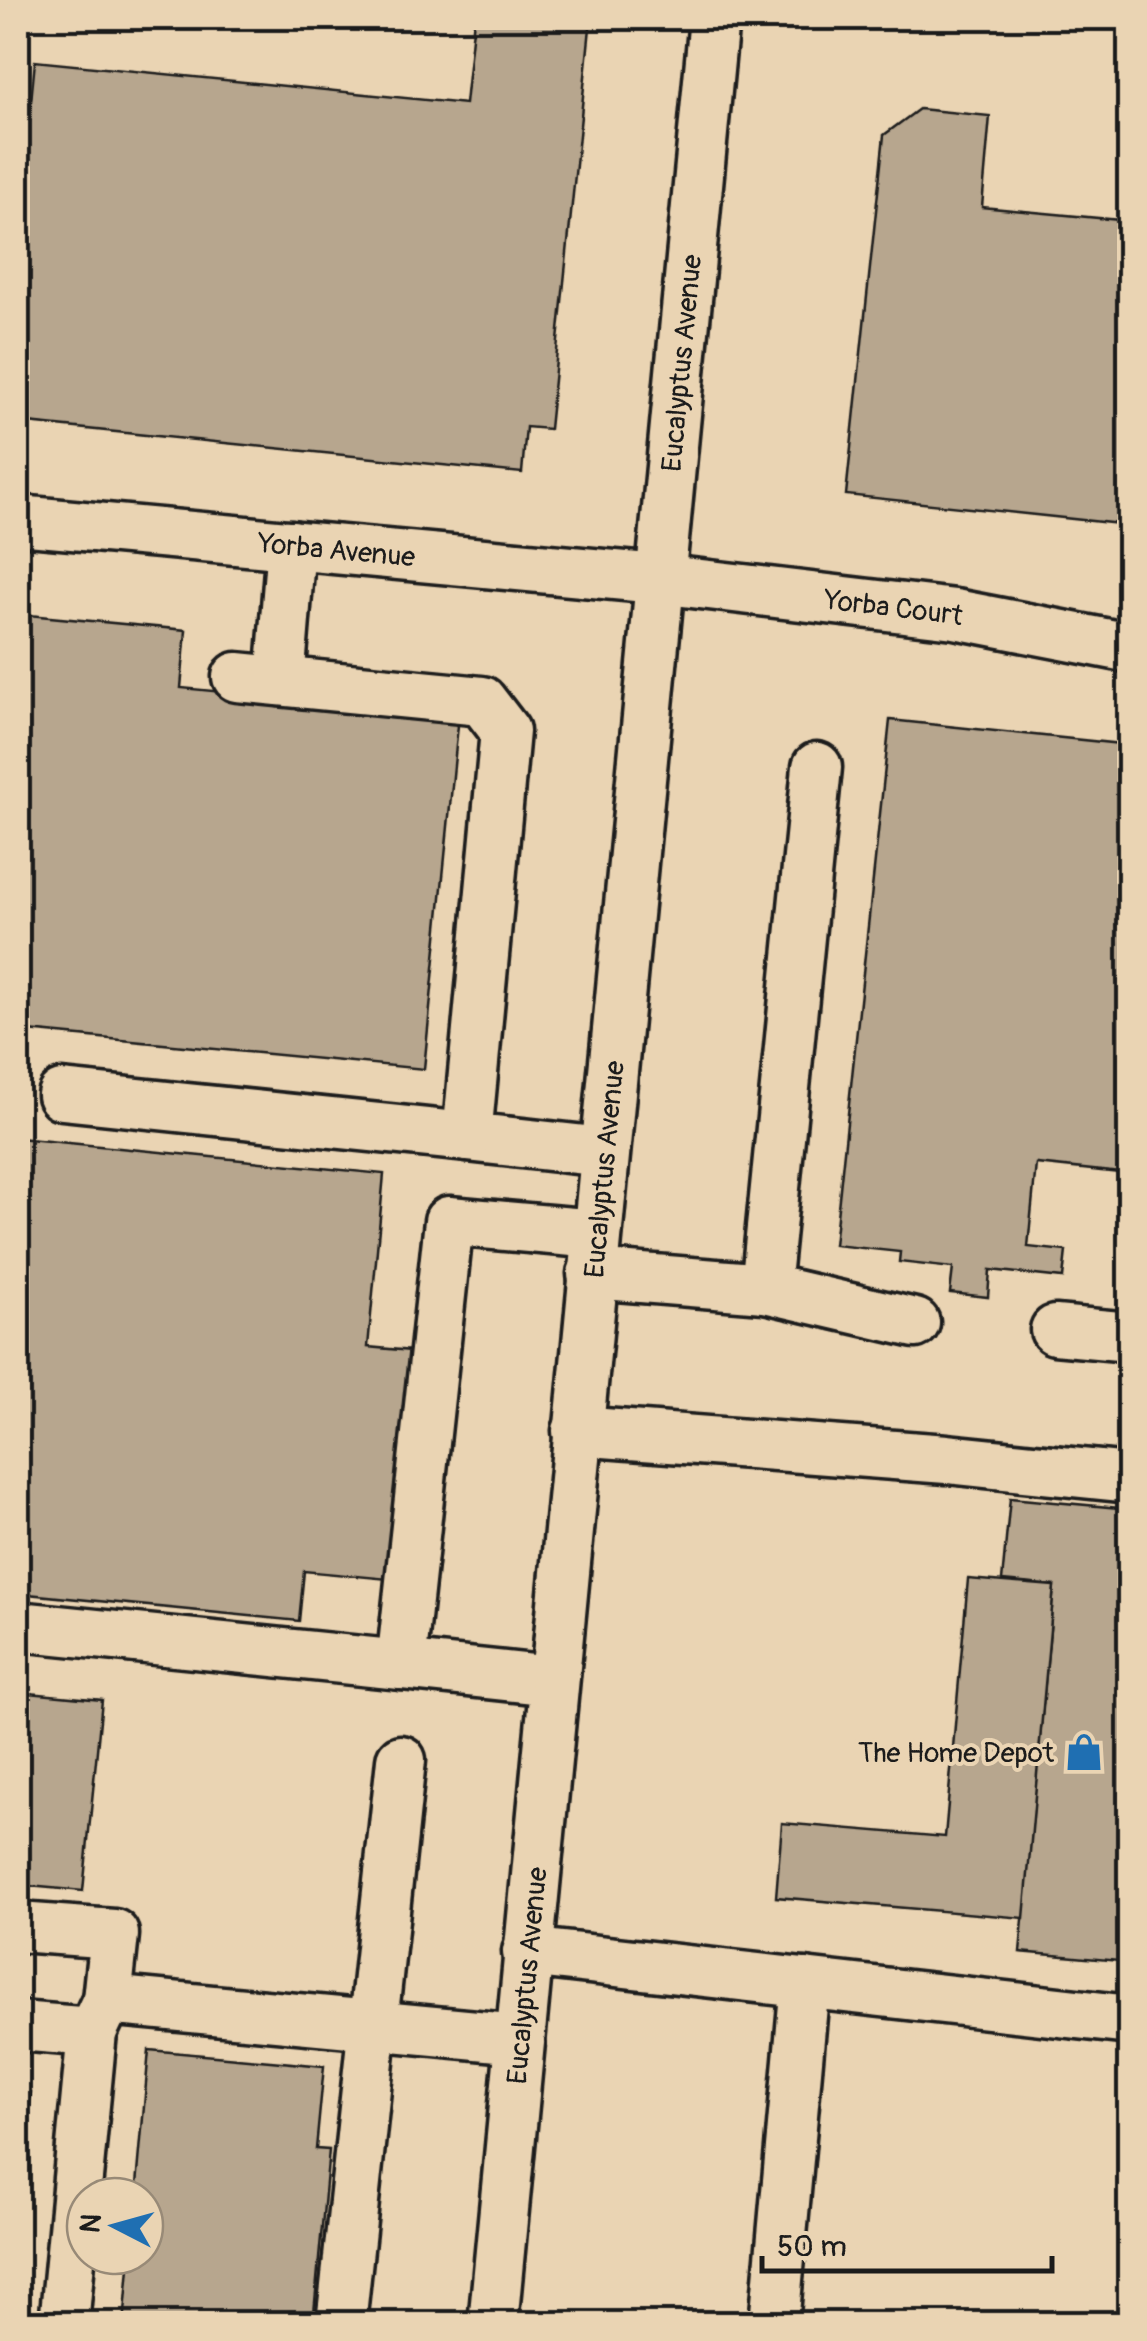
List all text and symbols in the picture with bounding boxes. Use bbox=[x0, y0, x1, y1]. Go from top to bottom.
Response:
street label: Eucalyptus Avenue bbox=[655, 253, 710, 473]
street label: Yorba Avenue bbox=[255, 526, 417, 576]
street label: Yorba Court bbox=[821, 583, 967, 634]
street label: Eucalyptus Avenue bbox=[577, 1059, 633, 1280]
shop icon: The Home Depot bbox=[1063, 1731, 1105, 1773]
place label: The Home Depot bbox=[858, 1736, 1055, 1771]
street label: Eucalyptus Avenue bbox=[500, 1865, 556, 2086]
north arrow bbox=[65, 2176, 165, 2276]
scale bar bbox=[762, 2211, 1052, 2273]
text: N bbox=[73, 2212, 110, 2235]
text: 50 m bbox=[777, 2228, 847, 2265]

